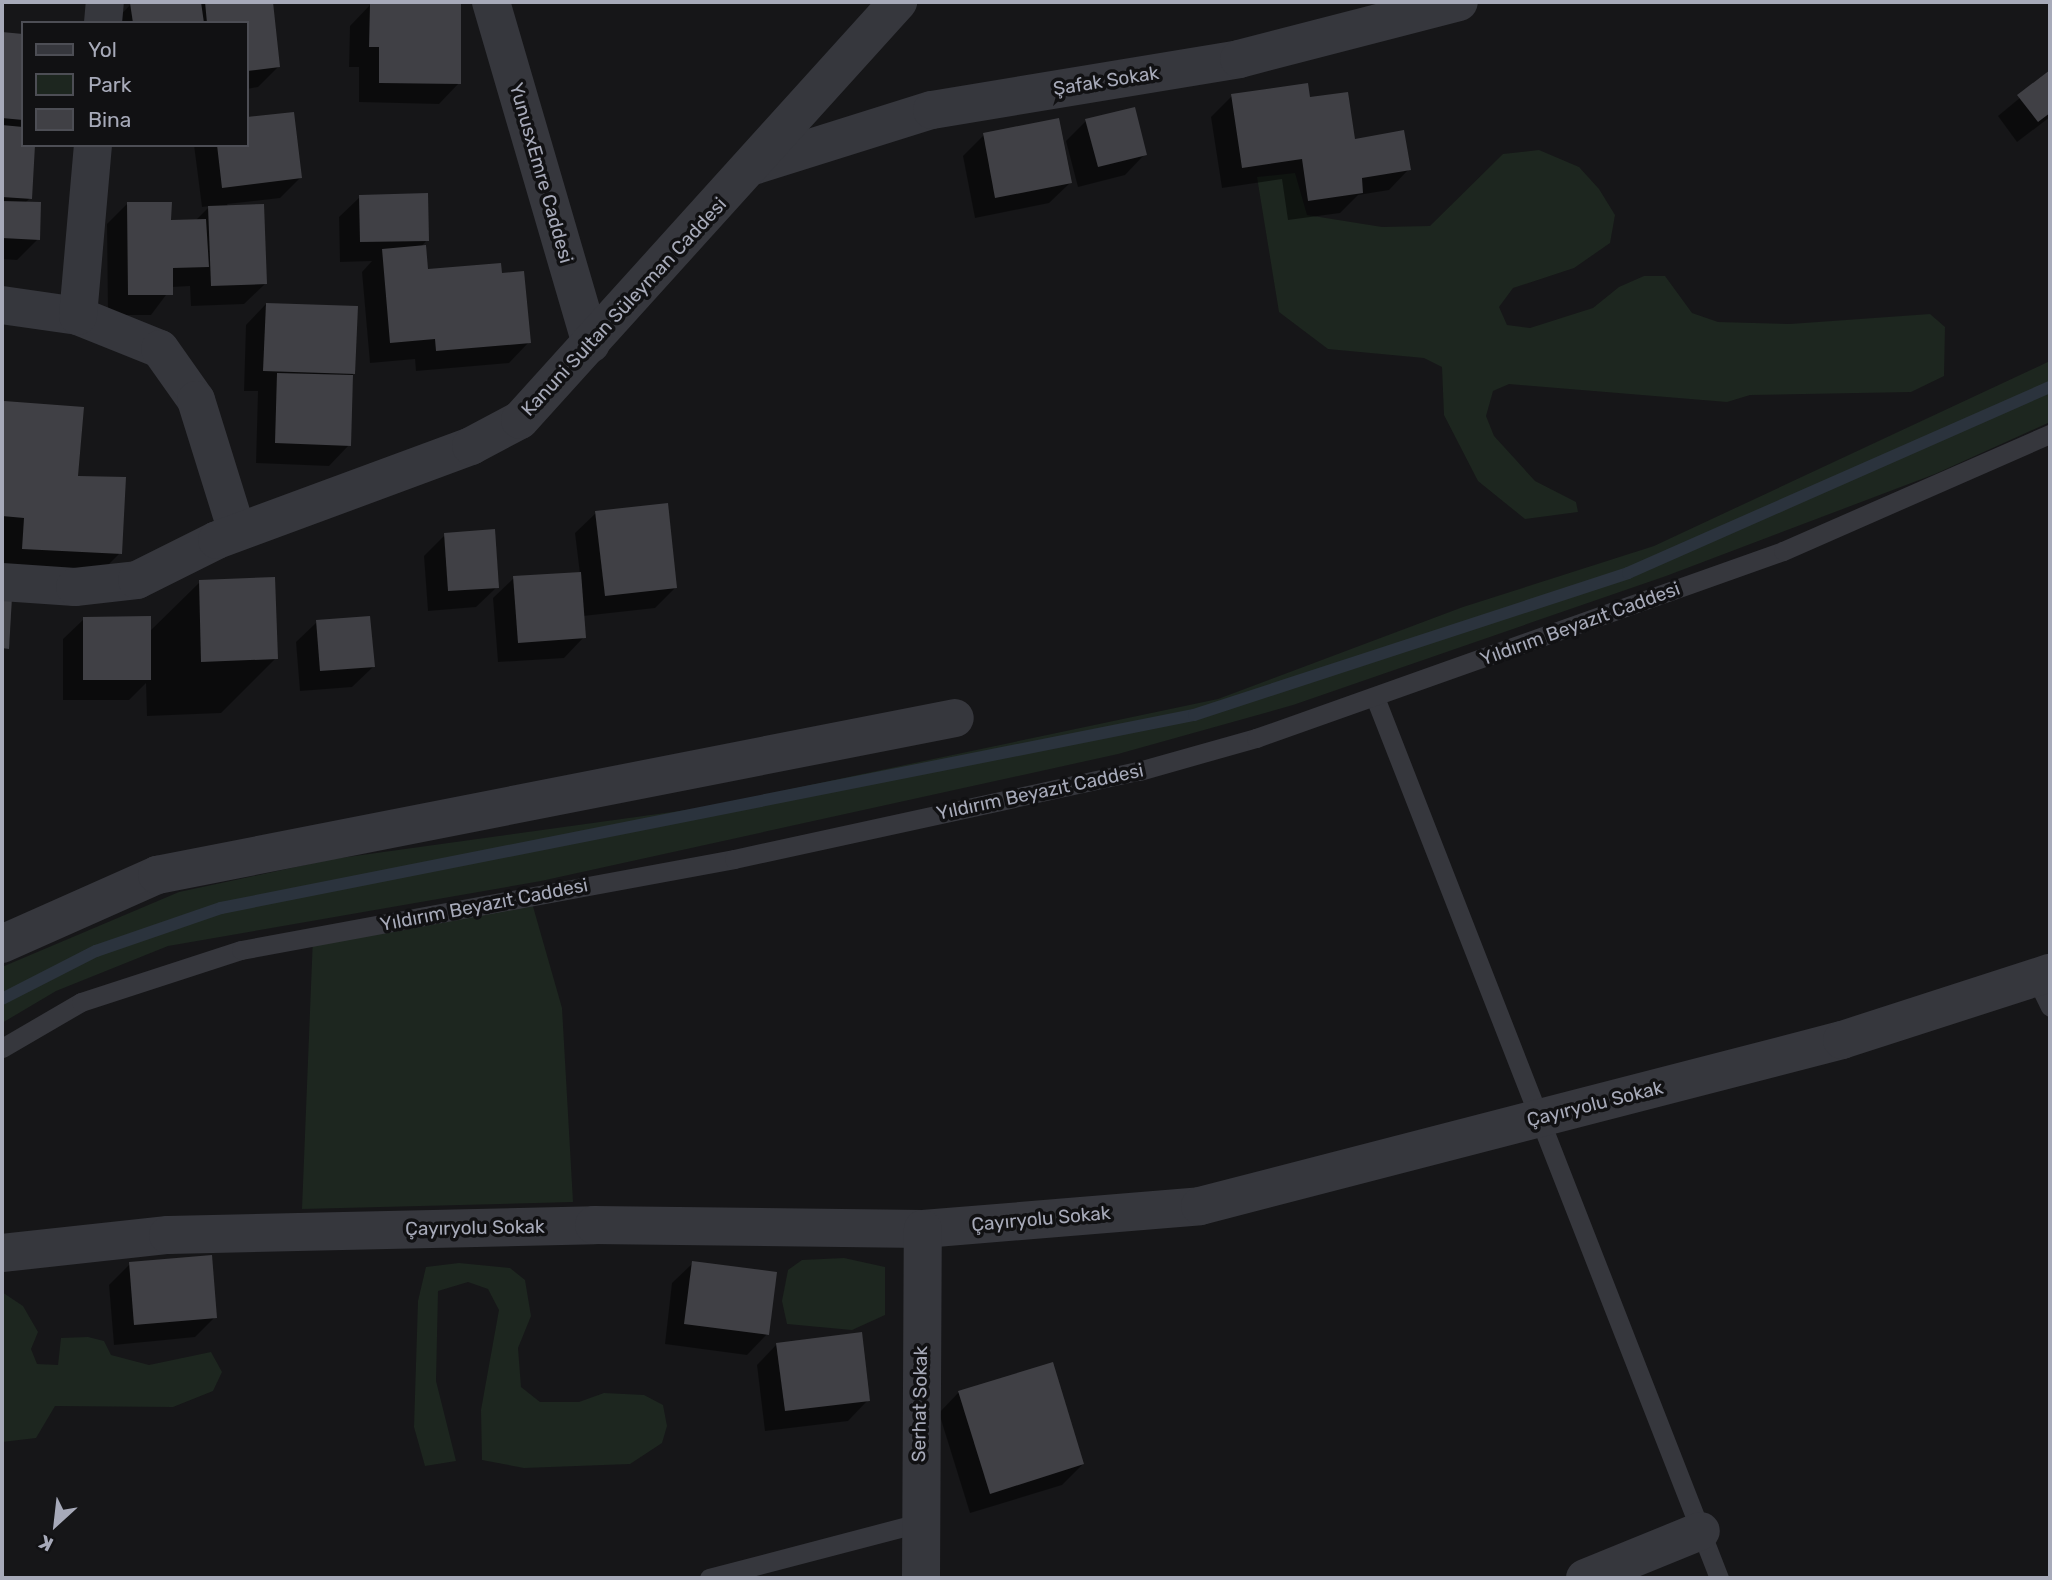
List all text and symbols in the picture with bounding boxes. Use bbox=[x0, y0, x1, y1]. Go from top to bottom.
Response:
legend bbox=[21, 21, 248, 147]
text: Yol bbox=[88, 37, 117, 62]
street label: Şafak Sokak bbox=[1051, 61, 1161, 101]
text: Park bbox=[88, 72, 132, 97]
street label: YunusxEmre Caddesi bbox=[504, 80, 578, 266]
text: Bina bbox=[88, 107, 131, 132]
street label: Kanuni Sultan Süleyman Caddesi bbox=[517, 193, 731, 421]
street label: Yıldırım Beyazıt Caddesi bbox=[1477, 577, 1683, 671]
street label: Yıldırım Beyazıt Caddesi bbox=[934, 759, 1146, 825]
street label: Yıldırım Beyazıt Caddesi bbox=[378, 874, 590, 936]
street label: Çayıryolu Sokak bbox=[1525, 1076, 1665, 1132]
street label: Çayıryolu Sokak bbox=[970, 1202, 1112, 1236]
street label: Çayıryolu Sokak bbox=[405, 1215, 545, 1241]
street label: Serhat Sokak bbox=[908, 1346, 932, 1462]
north arrow bbox=[21, 1489, 91, 1559]
text: K bbox=[35, 1530, 57, 1556]

